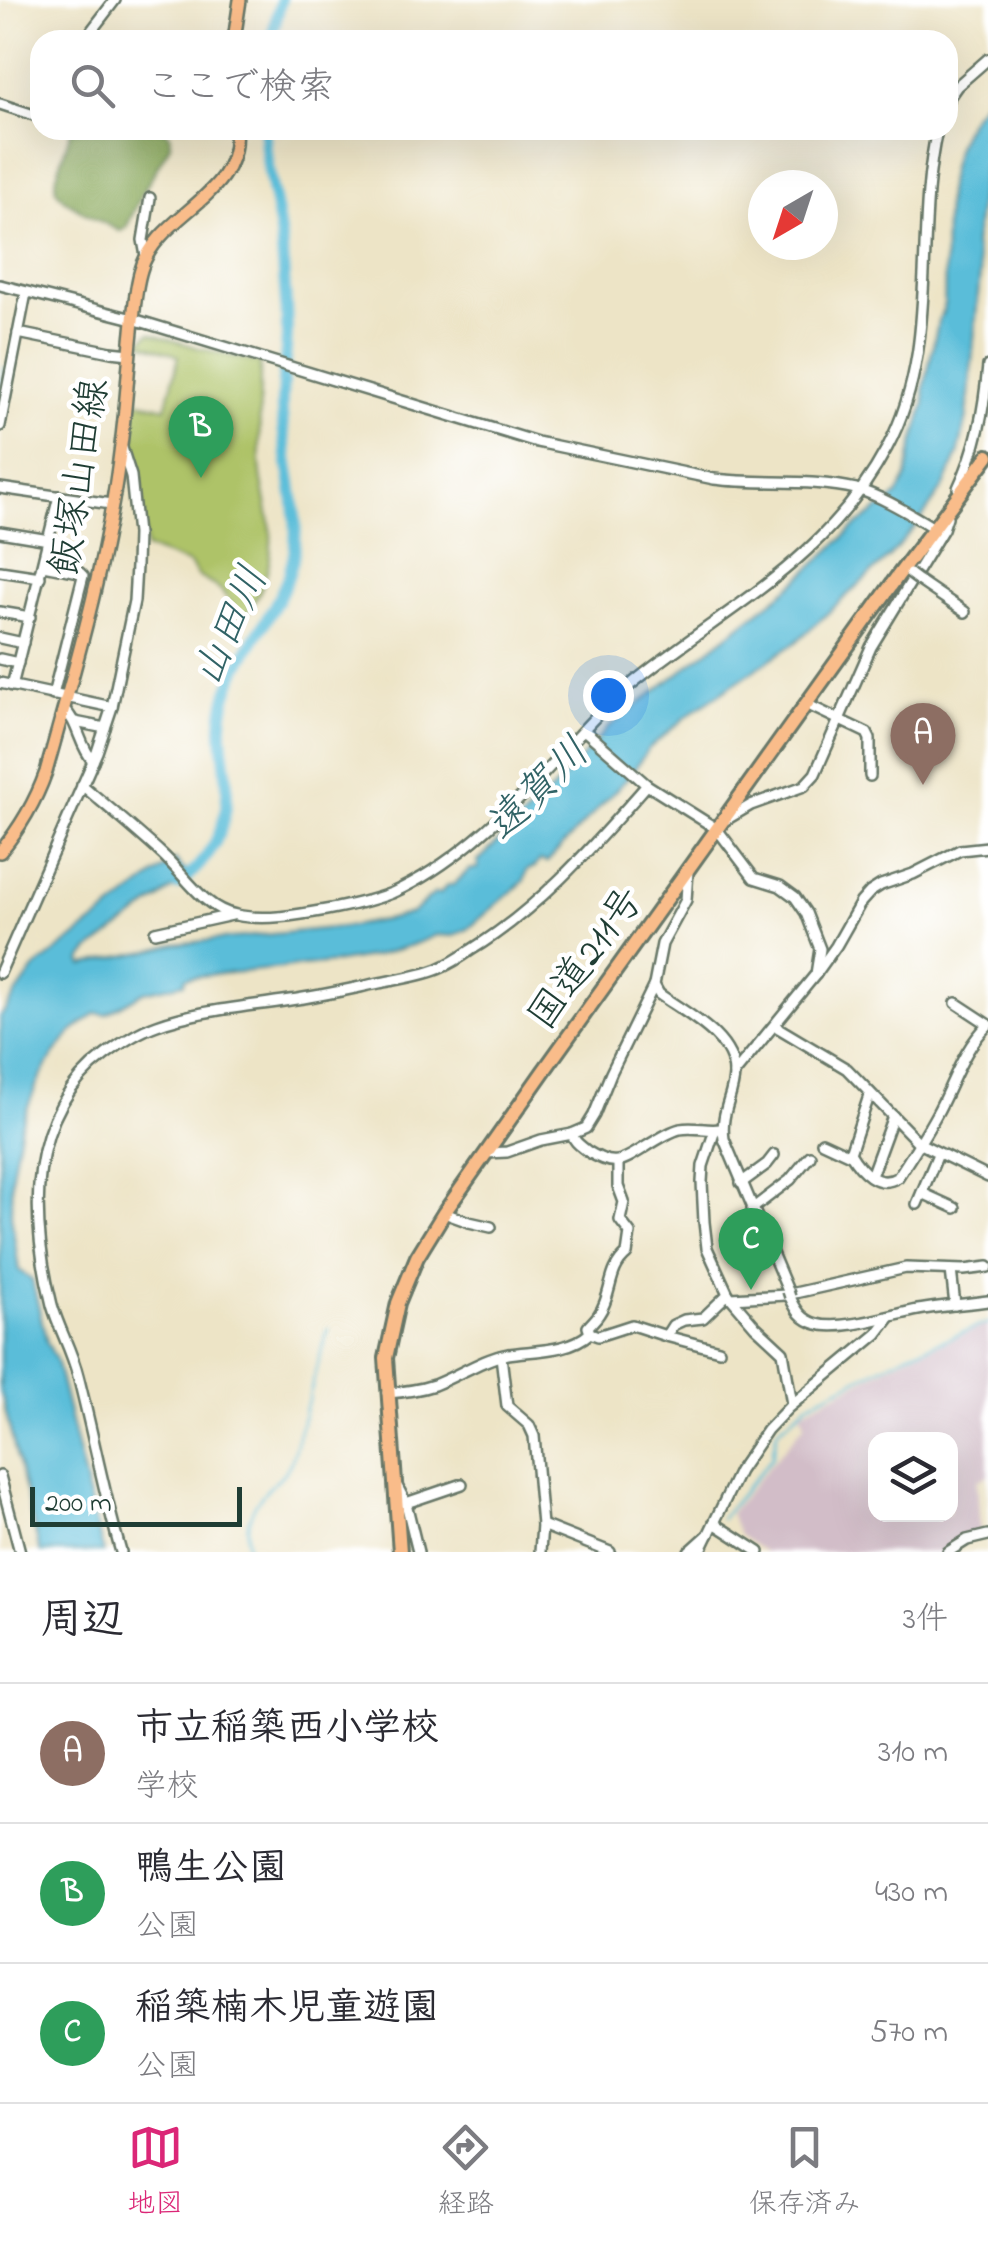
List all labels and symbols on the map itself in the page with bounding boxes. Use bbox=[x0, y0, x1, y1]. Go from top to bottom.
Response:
north arrow bbox=[748, 170, 838, 260]
street label: 飯塚山田線 bbox=[37, 374, 126, 581]
pin: B bbox=[168, 396, 234, 478]
water label: 山田川 bbox=[179, 557, 286, 697]
your location bbox=[583, 670, 634, 721]
pin: A bbox=[890, 702, 956, 785]
water label: 遠賀川 bbox=[473, 724, 605, 856]
street label: 国道211号 bbox=[515, 875, 660, 1044]
pin: C bbox=[718, 1208, 784, 1290]
scale bar bbox=[30, 1482, 242, 1526]

